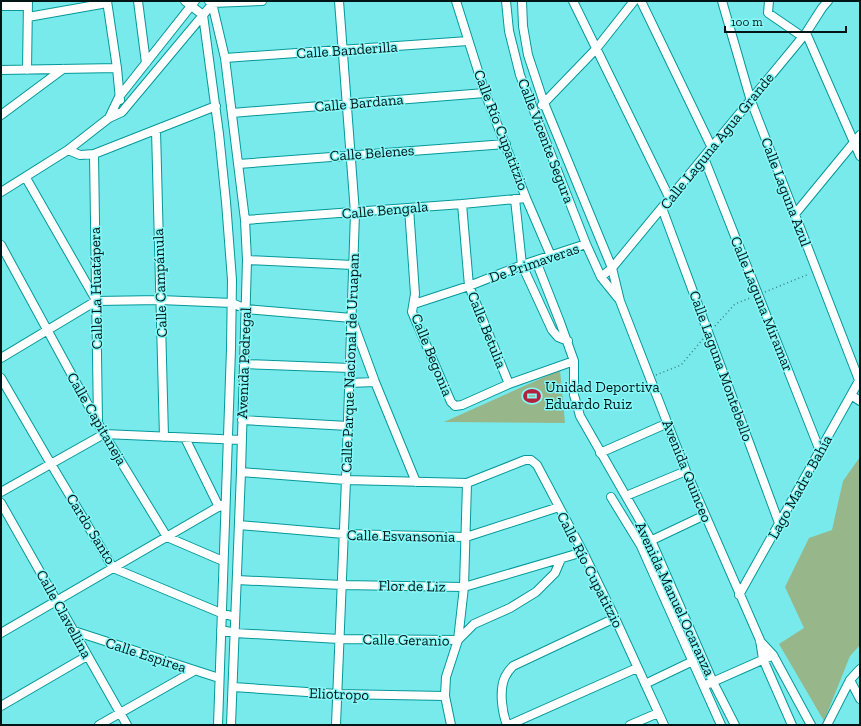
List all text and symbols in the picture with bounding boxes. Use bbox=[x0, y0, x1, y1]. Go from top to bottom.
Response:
scale bar bbox=[725, 8, 846, 34]
text: 100 m bbox=[731, 15, 763, 29]
street label: Calle Banderilla bbox=[296, 37, 398, 63]
street label: Calle Río Cupatitzio bbox=[470, 67, 532, 193]
street label: Calle Laguna Agua Grande bbox=[656, 69, 778, 213]
street label: Calle Vicente Segura bbox=[514, 76, 578, 206]
street label: Calle Bardana bbox=[314, 90, 404, 116]
street label: Calle Laguna Azul bbox=[757, 135, 815, 249]
street label: Calle Belenes bbox=[329, 141, 415, 165]
street label: Calle Bengala bbox=[341, 197, 429, 223]
street label: Calle La Huatápera bbox=[86, 227, 106, 349]
street label: Calle Campánula bbox=[149, 228, 171, 338]
street label: Calle Laguna Miramar bbox=[727, 234, 797, 374]
street label: De Primaveras bbox=[486, 239, 582, 287]
street label: Calle Parque Nacional de Uruapan bbox=[337, 253, 363, 473]
street label: Calle Laguna Montebello bbox=[685, 288, 757, 444]
street label: Calle Betulia bbox=[464, 289, 510, 371]
street label: Avenida Pedregal bbox=[233, 307, 255, 419]
street label: Calle Begonia bbox=[407, 311, 457, 399]
street label: Calle Capitaneja bbox=[63, 369, 131, 469]
place label: Unidad Deportiva Eduardo Ruiz bbox=[545, 378, 660, 413]
sports icon: Unidad Deportiva Eduardo Ruiz bbox=[522, 386, 542, 406]
street label: Avenida Quinceo bbox=[658, 417, 716, 525]
street label: Lago Madre Bahía bbox=[764, 432, 836, 542]
street label: Cardo Santo bbox=[62, 490, 120, 568]
street label: Calle Río Cupatitzio bbox=[553, 509, 627, 631]
street label: Avenida Manuel Ocaranza bbox=[631, 519, 719, 679]
street label: Calle Esvansonia bbox=[347, 526, 455, 546]
street label: Calle Clavellina bbox=[32, 567, 96, 661]
street label: Flor de Liz bbox=[378, 576, 446, 596]
street label: Calle Geranio bbox=[362, 630, 450, 650]
street label: Calle Espirea bbox=[103, 633, 189, 677]
street label: Eliotropo bbox=[309, 684, 370, 704]

